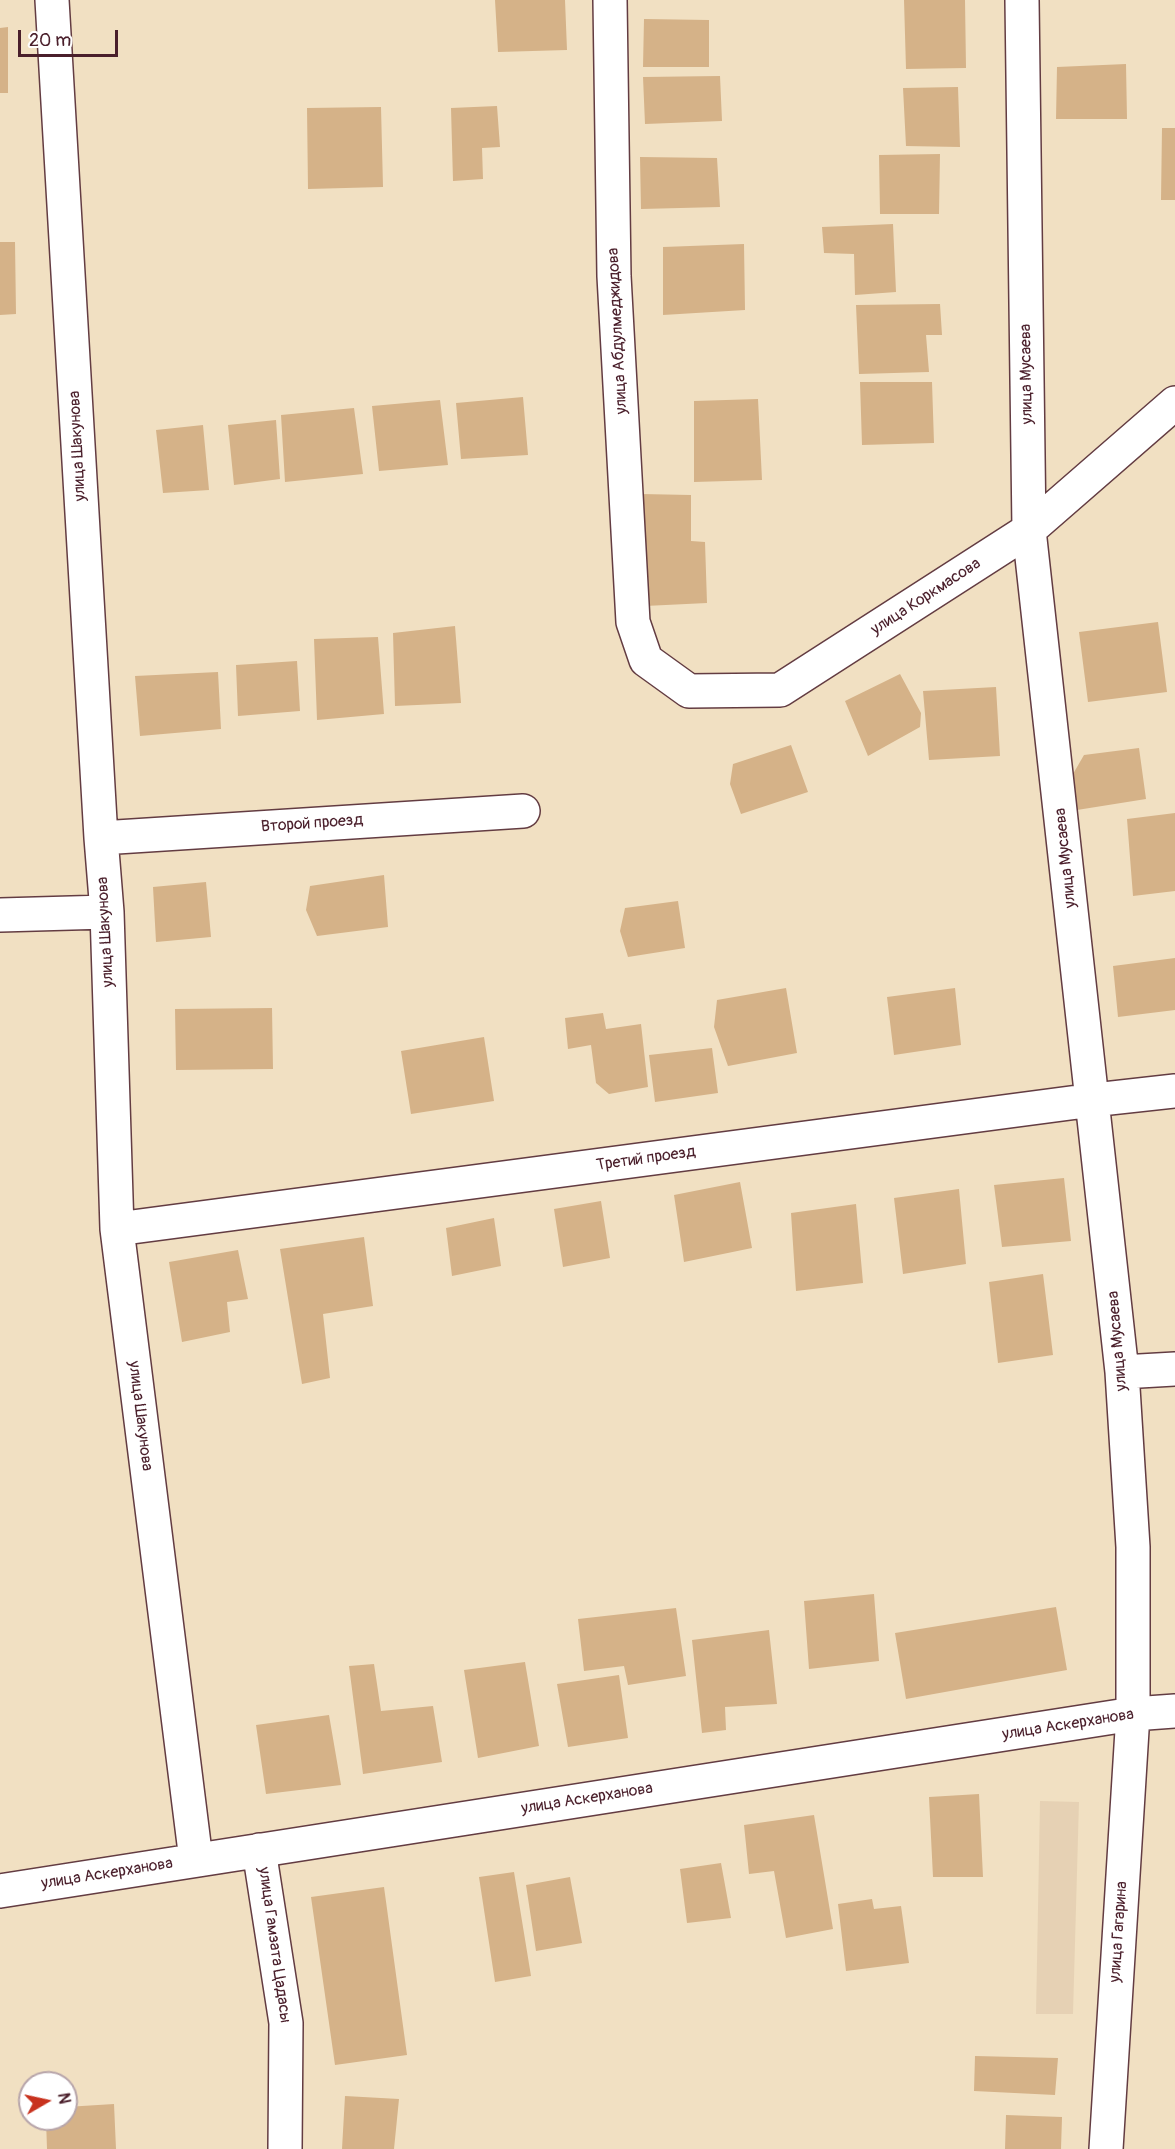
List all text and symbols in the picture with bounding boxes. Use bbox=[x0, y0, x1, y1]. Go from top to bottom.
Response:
scale bar bbox=[21, 18, 122, 56]
text: 20 m bbox=[29, 29, 71, 52]
street label: улица Абдулмеджидова bbox=[604, 247, 632, 415]
street label: улица Мусаева bbox=[1017, 324, 1037, 424]
street label: улица Шакунова bbox=[66, 390, 90, 502]
street label: улица Коркмасова bbox=[868, 554, 984, 640]
street label: улица Мусаева bbox=[1051, 807, 1081, 909]
street label: Второй проезд bbox=[260, 811, 364, 837]
street label: улица Шакунова bbox=[94, 876, 118, 988]
street label: Третий проезд bbox=[595, 1143, 697, 1175]
street label: улица Мусаева bbox=[1104, 1290, 1132, 1392]
street label: улица Шакунова bbox=[124, 1360, 156, 1472]
street label: улица Аскерханова bbox=[1001, 1705, 1135, 1745]
street label: улица Аскерханова bbox=[520, 1779, 654, 1819]
street label: улица Аскерханова bbox=[40, 1854, 174, 1894]
street label: улица Гамзата Цадасы bbox=[254, 1866, 294, 2024]
street label: улица Гагарина bbox=[1106, 1881, 1132, 1983]
north arrow bbox=[18, 2071, 78, 2131]
text: N bbox=[53, 2092, 75, 2105]

